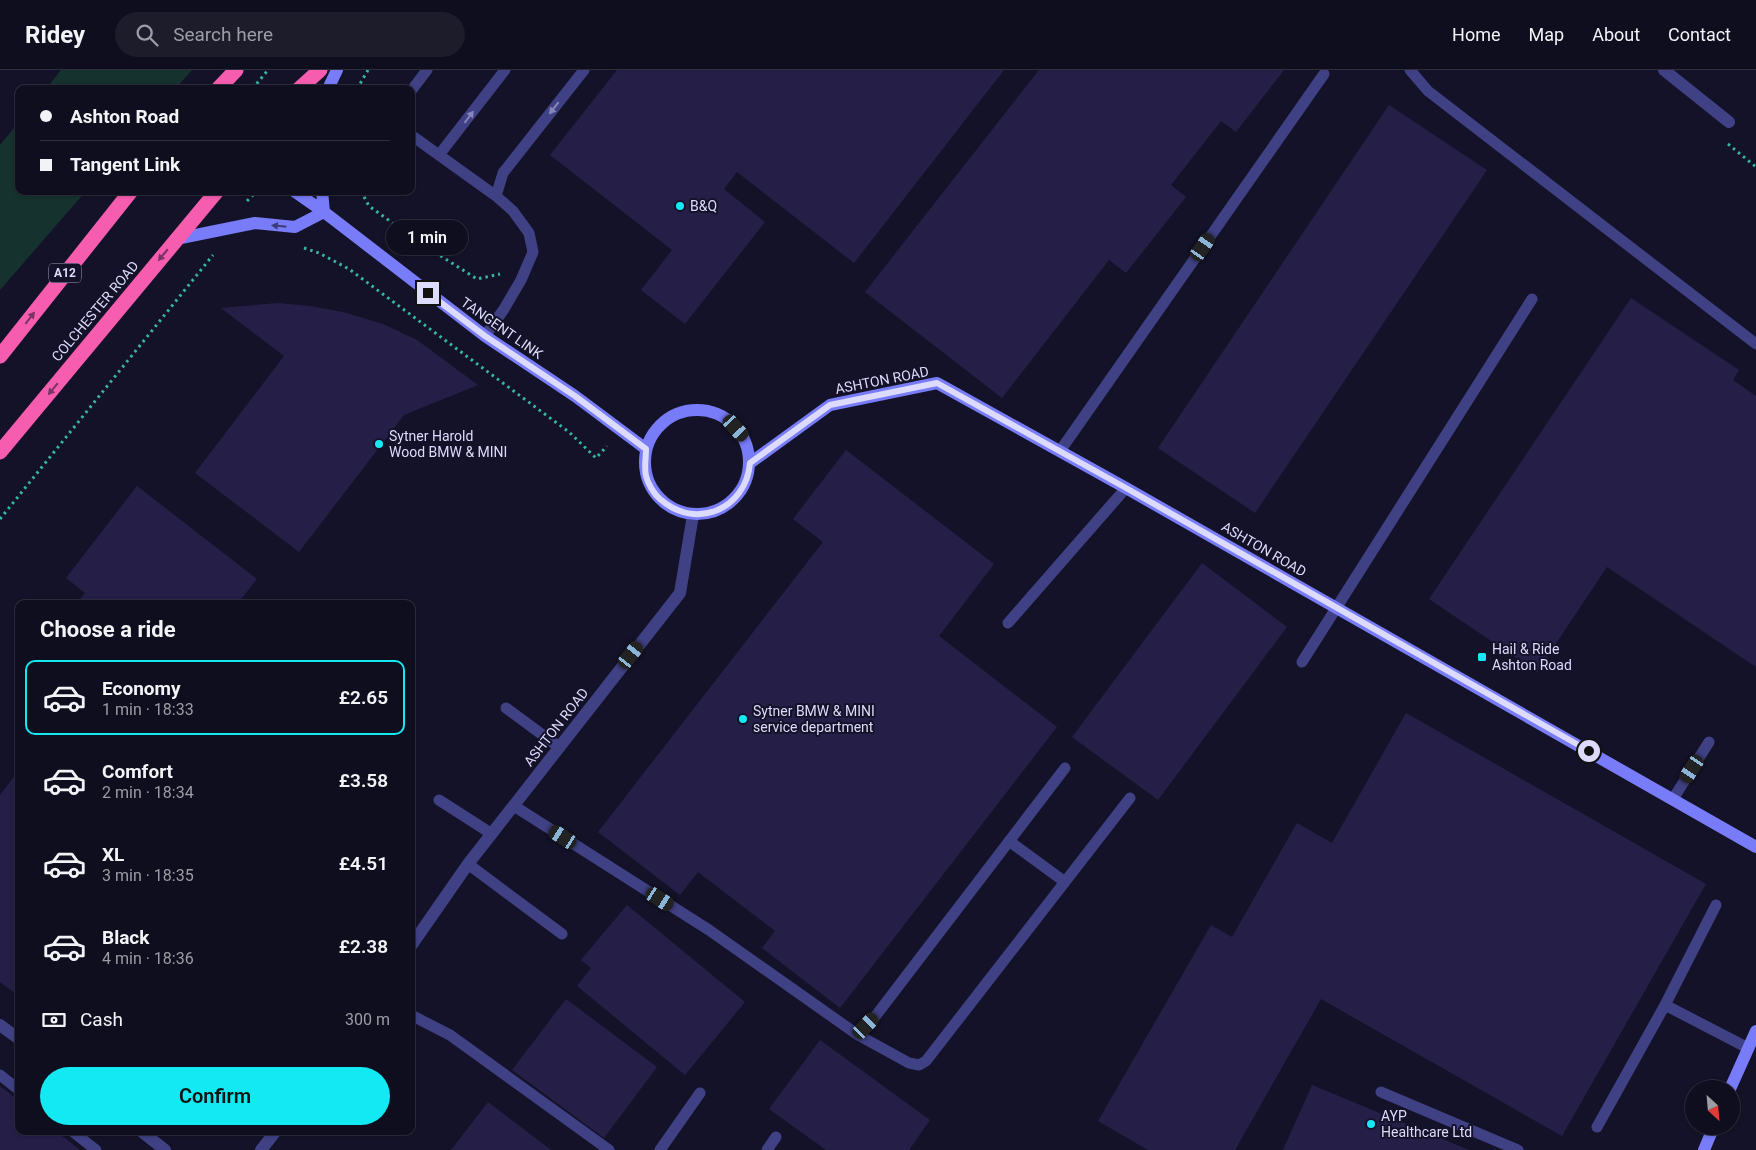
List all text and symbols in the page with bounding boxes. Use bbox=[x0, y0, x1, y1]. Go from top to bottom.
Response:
search box bbox=[115, 12, 465, 57]
text: Ridey bbox=[25, 21, 85, 49]
icon: search bbox=[133, 21, 161, 49]
text: Search here bbox=[173, 23, 273, 46]
text: Home bbox=[1452, 24, 1501, 45]
text: Map bbox=[1529, 24, 1564, 45]
text: About bbox=[1592, 24, 1640, 45]
text: Contact bbox=[1668, 24, 1731, 45]
one-way arrow bbox=[549, 101, 560, 114]
text: Ashton Road bbox=[70, 105, 179, 128]
one-way arrow bbox=[464, 110, 474, 124]
text: Tangent Link bbox=[70, 153, 180, 176]
place label: B&Q bbox=[690, 198, 717, 214]
marker: B&Q bbox=[674, 200, 686, 212]
callout: 1 min bbox=[387, 220, 469, 256]
one-way arrow bbox=[271, 222, 287, 230]
text: 1 min bbox=[407, 228, 447, 247]
car bbox=[1188, 230, 1217, 264]
one-way arrow bbox=[157, 248, 168, 261]
street label: COLCHESTER ROAD bbox=[48, 258, 142, 364]
road number: A12 bbox=[49, 264, 81, 282]
route end bbox=[417, 282, 439, 304]
street label: TANGENT LINK bbox=[458, 294, 546, 362]
one-way arrow bbox=[25, 311, 36, 324]
street label: ASHTON ROAD bbox=[834, 363, 930, 397]
one-way arrow bbox=[47, 382, 58, 395]
car bbox=[720, 412, 751, 444]
place label: Sytner Harold Wood BMW & MINI bbox=[389, 428, 507, 460]
marker: Sytner Harold Wood BMW & MINI bbox=[373, 438, 385, 450]
street label: ASHTON ROAD bbox=[1219, 518, 1309, 580]
text: Choose a ride bbox=[40, 617, 176, 642]
car bbox=[615, 639, 646, 671]
place label: Hail & Ride Ashton Road bbox=[1492, 641, 1572, 673]
marker: Hail & Ride Ashton Road bbox=[1476, 651, 1488, 663]
icon: car bbox=[42, 675, 87, 720]
text: Economy bbox=[102, 677, 181, 700]
street label: ASHTON ROAD bbox=[520, 685, 592, 769]
text: £2.65 bbox=[339, 686, 388, 709]
text: 1 min · 18:33 bbox=[102, 700, 194, 719]
place label: Sytner BMW & MINI service department bbox=[753, 703, 875, 735]
marker: Sytner BMW & MINI service department bbox=[737, 713, 749, 725]
route start bbox=[1578, 740, 1600, 762]
car bbox=[1677, 752, 1706, 786]
icon: car bbox=[42, 758, 87, 803]
text: Comfort bbox=[102, 760, 173, 783]
text: £3.58 bbox=[339, 769, 388, 792]
text: 2 min · 18:34 bbox=[102, 783, 194, 802]
car bbox=[546, 823, 579, 851]
icon: car bbox=[42, 841, 87, 886]
text: XL bbox=[102, 843, 124, 866]
text: £4.51 bbox=[339, 852, 388, 875]
text: 3 min · 18:35 bbox=[102, 866, 194, 885]
car bbox=[643, 885, 676, 913]
icon: car bbox=[42, 924, 87, 969]
text: Black bbox=[102, 926, 149, 949]
text: £2.38 bbox=[339, 935, 388, 958]
text: 4 min · 18:36 bbox=[102, 949, 194, 968]
icon: cash bbox=[40, 1006, 68, 1034]
text: Cash bbox=[80, 1008, 123, 1031]
text: 300 m bbox=[345, 1010, 390, 1029]
car bbox=[850, 1010, 881, 1042]
button: Confirm bbox=[40, 1067, 390, 1125]
north arrow bbox=[1685, 1080, 1740, 1135]
map controls bbox=[1685, 1080, 1740, 1135]
place label: AYP Healthcare Ltd bbox=[1381, 1108, 1472, 1140]
marker: AYP Healthcare Ltd bbox=[1365, 1118, 1377, 1130]

